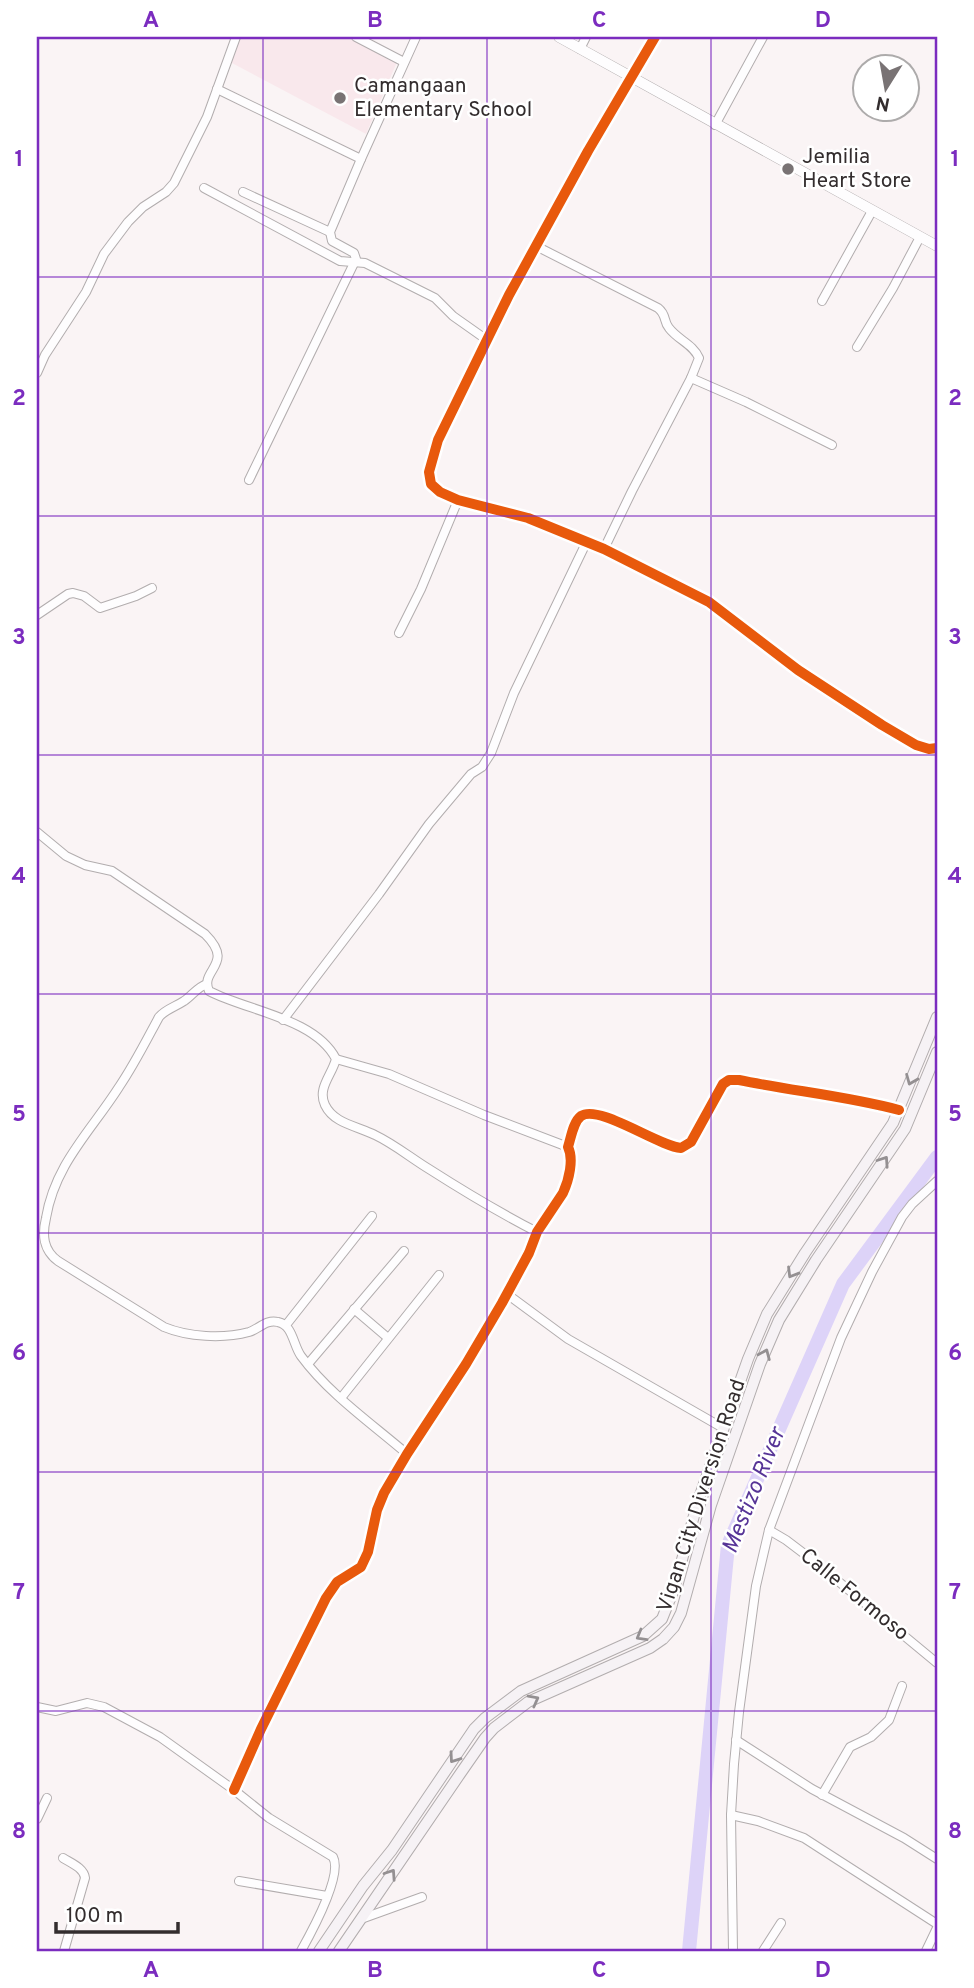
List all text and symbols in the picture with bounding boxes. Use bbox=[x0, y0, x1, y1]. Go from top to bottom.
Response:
text: A bbox=[143, 7, 159, 36]
text: B bbox=[367, 7, 383, 36]
text: C bbox=[592, 7, 606, 36]
text: D bbox=[815, 7, 831, 36]
north arrow bbox=[852, 52, 922, 122]
place label: Camangaan Elementary School bbox=[354, 73, 532, 124]
marker: Camangaan Elementary School bbox=[332, 90, 348, 106]
text: N bbox=[874, 90, 892, 116]
place label: Jemilia Heart Store bbox=[802, 144, 911, 195]
text: 1 bbox=[14, 146, 24, 175]
text: 1 bbox=[950, 146, 960, 175]
marker: Jemilia Heart Store bbox=[780, 161, 796, 177]
text: 2 bbox=[12, 385, 26, 414]
text: 2 bbox=[948, 385, 962, 414]
text: 3 bbox=[12, 624, 26, 653]
text: 3 bbox=[948, 624, 962, 653]
text: 4 bbox=[12, 863, 26, 892]
text: 4 bbox=[948, 863, 962, 892]
one-way arrow bbox=[906, 1073, 920, 1085]
text: 5 bbox=[12, 1101, 26, 1130]
text: 5 bbox=[948, 1101, 962, 1130]
one-way arrow bbox=[876, 1155, 889, 1168]
one-way arrow bbox=[788, 1265, 801, 1278]
text: 6 bbox=[12, 1340, 26, 1369]
text: 6 bbox=[948, 1340, 962, 1369]
one-way arrow bbox=[757, 1348, 771, 1361]
street label: Vigan City Diversion Road bbox=[652, 1376, 752, 1616]
water label: Mestizo River bbox=[717, 1422, 794, 1558]
street label: Calle Formoso bbox=[794, 1543, 914, 1647]
text: 7 bbox=[13, 1579, 25, 1608]
text: 7 bbox=[949, 1579, 961, 1608]
one-way arrow bbox=[636, 1628, 649, 1641]
one-way arrow bbox=[526, 1695, 539, 1709]
one-way arrow bbox=[450, 1750, 462, 1763]
text: 8 bbox=[12, 1818, 26, 1847]
text: 8 bbox=[948, 1818, 962, 1847]
one-way arrow bbox=[383, 1869, 396, 1882]
scale bar bbox=[56, 1890, 178, 1934]
text: 100 m bbox=[66, 1903, 123, 1930]
text: A bbox=[143, 1957, 159, 1986]
text: B bbox=[367, 1957, 383, 1986]
text: C bbox=[592, 1957, 606, 1986]
text: D bbox=[815, 1957, 831, 1986]

